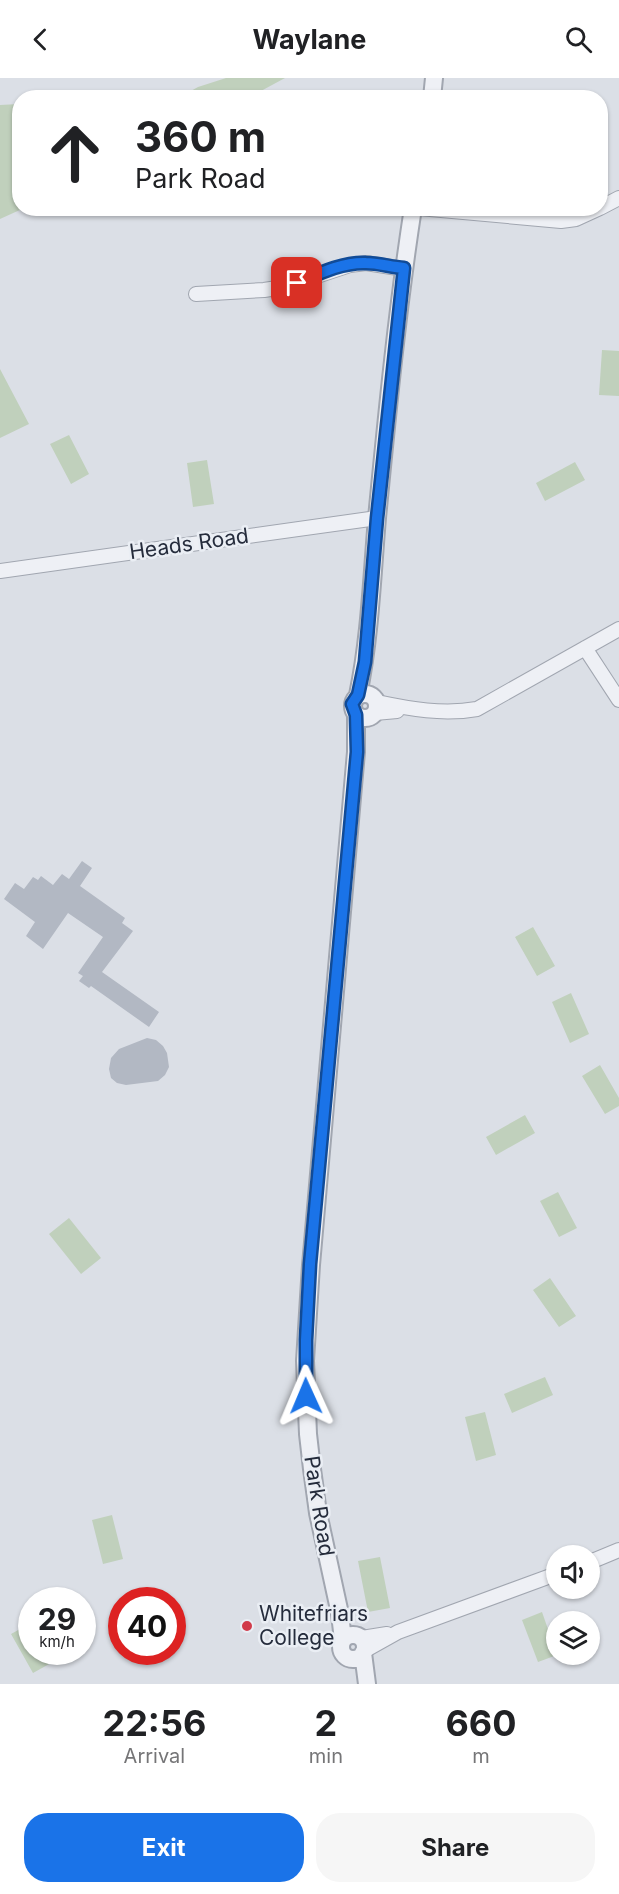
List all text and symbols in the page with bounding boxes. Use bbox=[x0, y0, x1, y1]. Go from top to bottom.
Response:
icon: back bbox=[24, 23, 57, 56]
text: Waylane bbox=[253, 23, 366, 56]
icon: search bbox=[562, 23, 595, 56]
text: 360 m bbox=[135, 111, 266, 162]
icon: ahead bbox=[36, 114, 114, 192]
text: Park Road bbox=[135, 162, 266, 195]
pin bbox=[271, 257, 322, 308]
icon: arrive bbox=[280, 266, 313, 299]
street label: Heads Road bbox=[128, 523, 250, 564]
position arrow bbox=[274, 1364, 338, 1428]
street label: Park Road bbox=[299, 1454, 340, 1558]
map controls bbox=[546, 1545, 600, 1665]
button: sound bbox=[546, 1545, 600, 1599]
speed limit sign: 40 bbox=[108, 1587, 186, 1665]
text: 29 bbox=[38, 1601, 76, 1637]
place label: Whitefriars College bbox=[259, 1601, 368, 1650]
button: layers bbox=[546, 1611, 600, 1665]
marker: Whitefriars College bbox=[240, 1619, 254, 1633]
text: km/h bbox=[39, 1632, 75, 1651]
text: 22:56 bbox=[103, 1701, 206, 1745]
text: 2 bbox=[315, 1701, 337, 1745]
text: 660 bbox=[445, 1701, 517, 1745]
text: Arrival bbox=[124, 1744, 185, 1768]
text: min bbox=[309, 1744, 343, 1768]
text: m bbox=[472, 1744, 490, 1768]
button: Exit bbox=[24, 1813, 304, 1882]
button: Share bbox=[316, 1813, 595, 1882]

